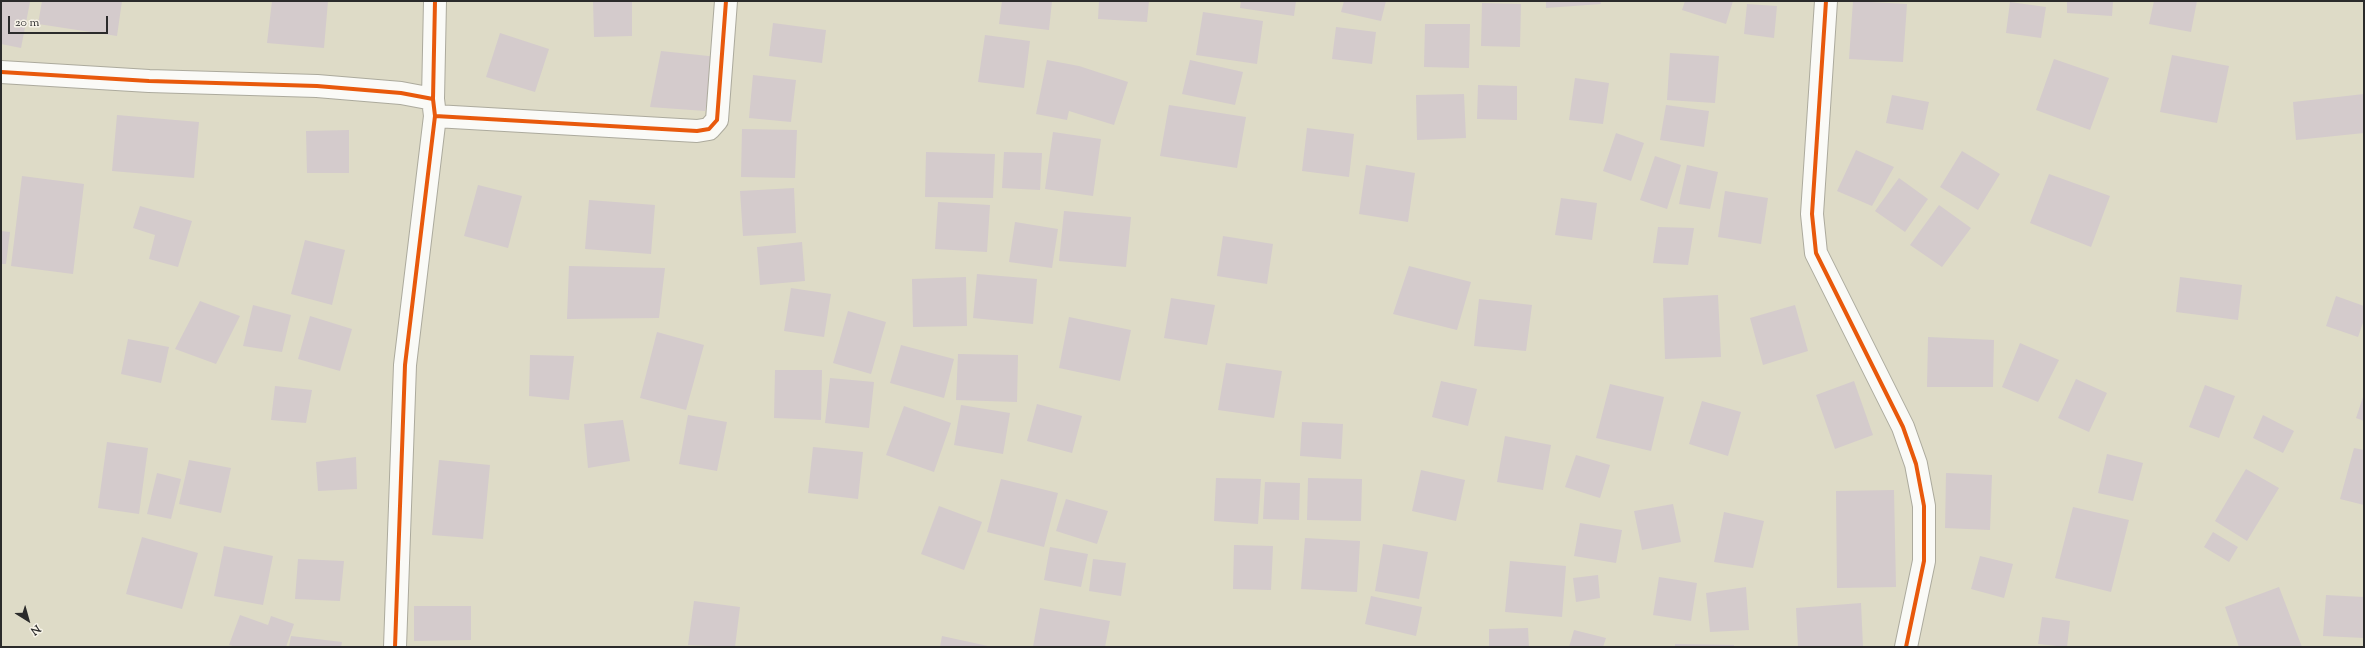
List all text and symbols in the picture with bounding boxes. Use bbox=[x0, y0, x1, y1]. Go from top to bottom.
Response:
scale bar bbox=[10, 8, 110, 34]
text: 20 m bbox=[15, 14, 39, 32]
north arrow bbox=[8, 600, 48, 640]
text: N bbox=[27, 621, 44, 639]

